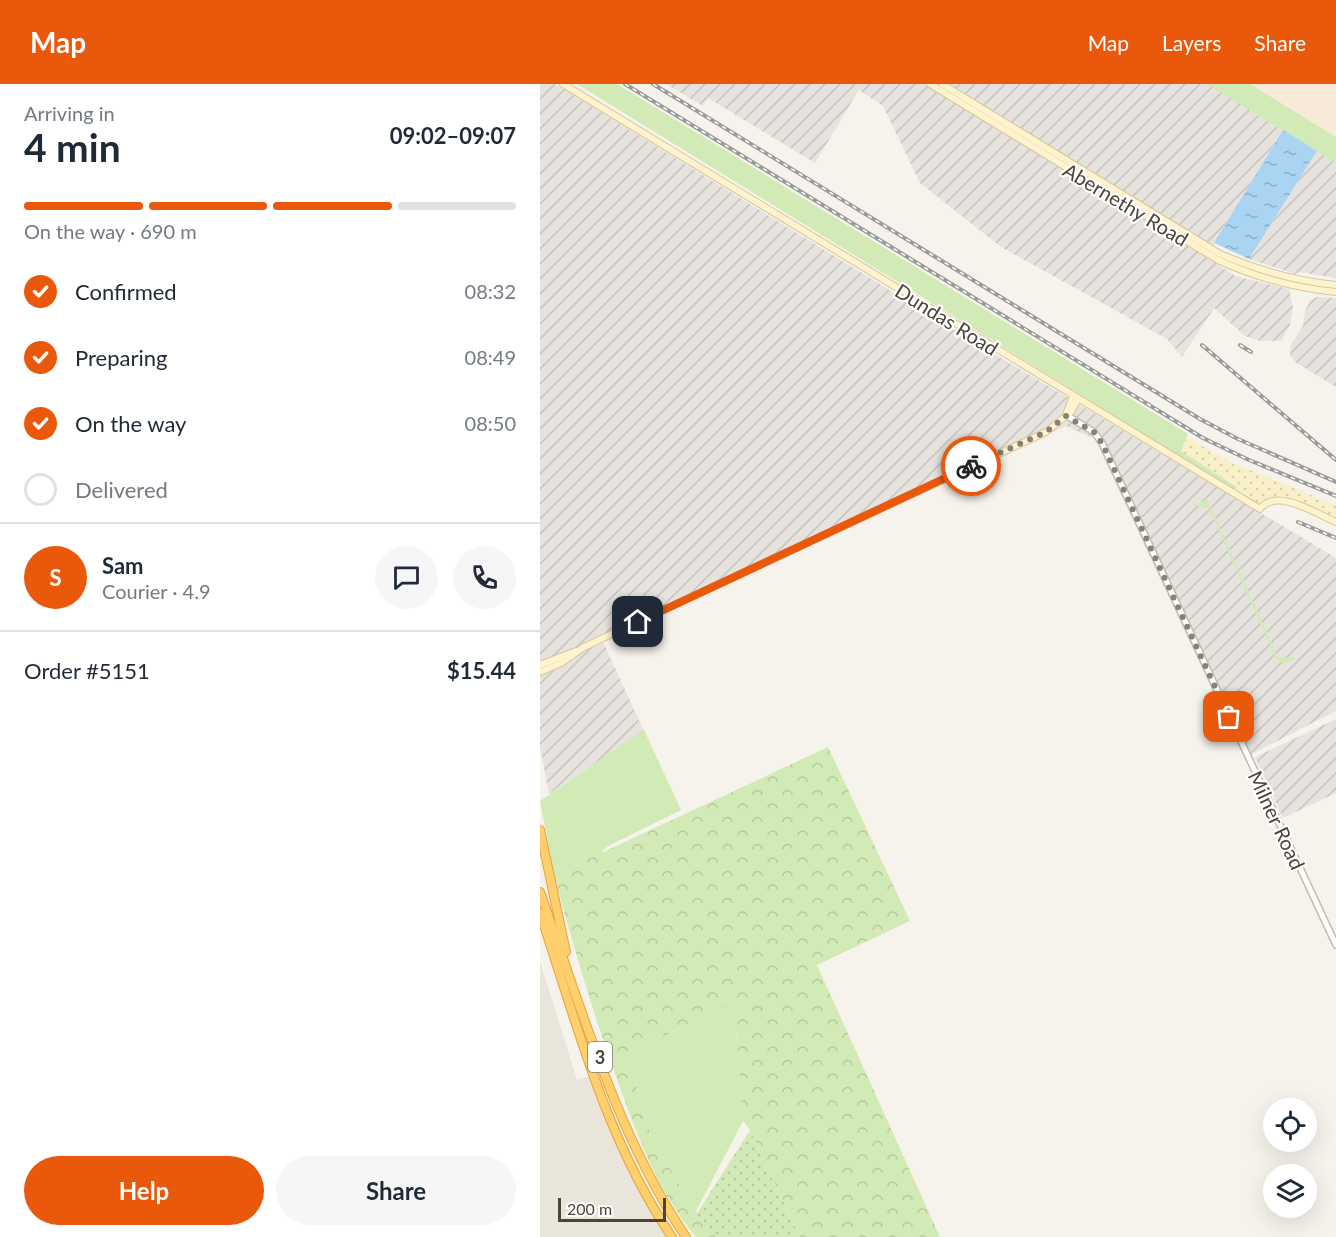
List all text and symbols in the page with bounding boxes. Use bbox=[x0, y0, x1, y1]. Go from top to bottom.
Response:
text: Map bbox=[30, 25, 86, 59]
text: Map bbox=[1088, 30, 1129, 55]
text: Layers bbox=[1162, 30, 1221, 55]
text: Share bbox=[1254, 30, 1306, 55]
text: Arriving in bbox=[24, 101, 115, 125]
text: 09:02–09:07 bbox=[390, 122, 516, 149]
text: 4 min bbox=[24, 124, 121, 170]
street label: Abernethy Road bbox=[1059, 157, 1193, 251]
text: On the way · 690 m bbox=[24, 219, 197, 243]
icon: check bbox=[24, 275, 57, 308]
text: Confirmed bbox=[75, 278, 177, 305]
street label: Dundas Road bbox=[891, 278, 1003, 360]
text: 08:32 bbox=[465, 279, 516, 303]
icon: check bbox=[24, 341, 57, 374]
text: Preparing bbox=[75, 344, 167, 371]
text: 08:49 bbox=[465, 345, 516, 369]
icon: check bbox=[24, 407, 57, 440]
text: On the way bbox=[75, 410, 186, 437]
text: 08:50 bbox=[465, 411, 516, 435]
courier bbox=[941, 436, 1001, 496]
icon: bike bbox=[955, 450, 988, 483]
text: Delivered bbox=[75, 476, 168, 503]
button: chat bbox=[375, 546, 438, 609]
button: phone bbox=[453, 546, 516, 609]
text: Sam bbox=[102, 552, 144, 579]
text: S bbox=[49, 564, 62, 591]
text: Courier · 4.9 bbox=[102, 579, 211, 603]
pin bbox=[612, 596, 663, 647]
icon: home bbox=[621, 605, 654, 638]
text: Order #5151 bbox=[24, 657, 150, 684]
text: $15.44 bbox=[447, 657, 516, 684]
pin bbox=[1203, 691, 1254, 742]
icon: bag bbox=[1212, 700, 1245, 733]
street label: Milner Road bbox=[1244, 767, 1310, 873]
road number: 3 bbox=[588, 1042, 612, 1072]
map controls bbox=[1263, 1098, 1317, 1218]
button: locate bbox=[1263, 1098, 1317, 1152]
button: Help bbox=[24, 1156, 264, 1225]
button: Share bbox=[276, 1156, 516, 1225]
button: layers bbox=[1263, 1164, 1317, 1218]
scale bar bbox=[558, 1195, 666, 1222]
text: 200 m bbox=[567, 1199, 612, 1218]

